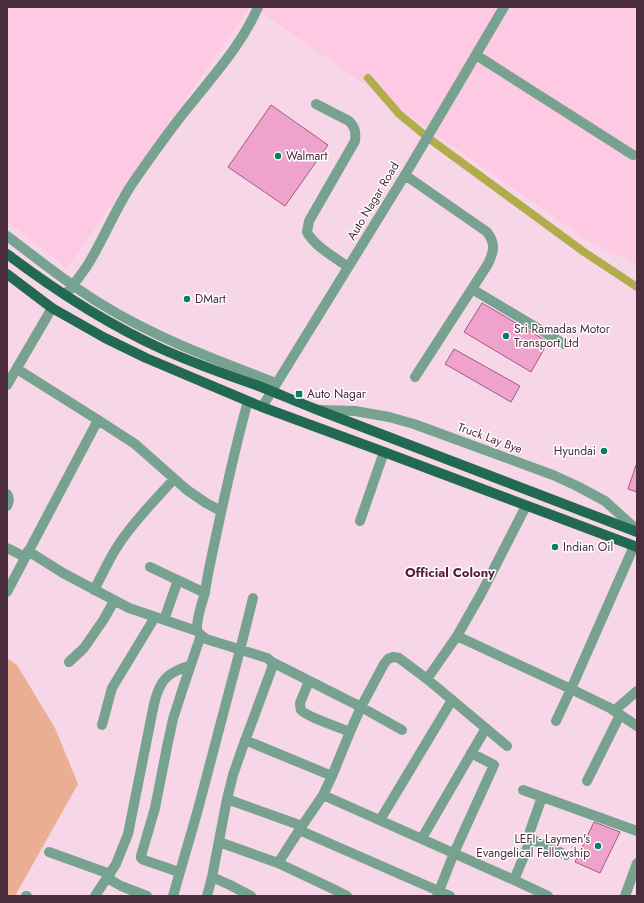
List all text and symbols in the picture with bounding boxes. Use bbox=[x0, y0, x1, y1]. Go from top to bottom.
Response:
place label: Walmart bbox=[286, 147, 327, 165]
marker: Walmart bbox=[273, 151, 283, 161]
street label: Auto Nagar Road bbox=[343, 159, 403, 243]
place label: DMart bbox=[195, 290, 226, 308]
marker: DMart bbox=[182, 294, 192, 304]
place label: Sri Ramadas Motor Transport Ltd bbox=[514, 320, 611, 352]
marker: Sri Ramadas Motor Transport Ltd bbox=[501, 331, 511, 341]
place label: Auto Nagar bbox=[307, 385, 367, 403]
marker: Auto Nagar bbox=[294, 389, 304, 399]
street label: Truck Lay Bye bbox=[455, 418, 525, 458]
place label: Hyundai bbox=[554, 442, 596, 460]
marker: Hyundai bbox=[599, 446, 609, 456]
place label: Indian Oil bbox=[563, 538, 613, 556]
marker: Indian Oil bbox=[550, 542, 560, 552]
district label: Official Colony bbox=[405, 563, 495, 582]
place label: LEFI - Laymen's Evangelical Fellowship bbox=[476, 830, 590, 862]
marker: LEFI - Laymen's Evangelical Fellowship bbox=[593, 841, 603, 851]

